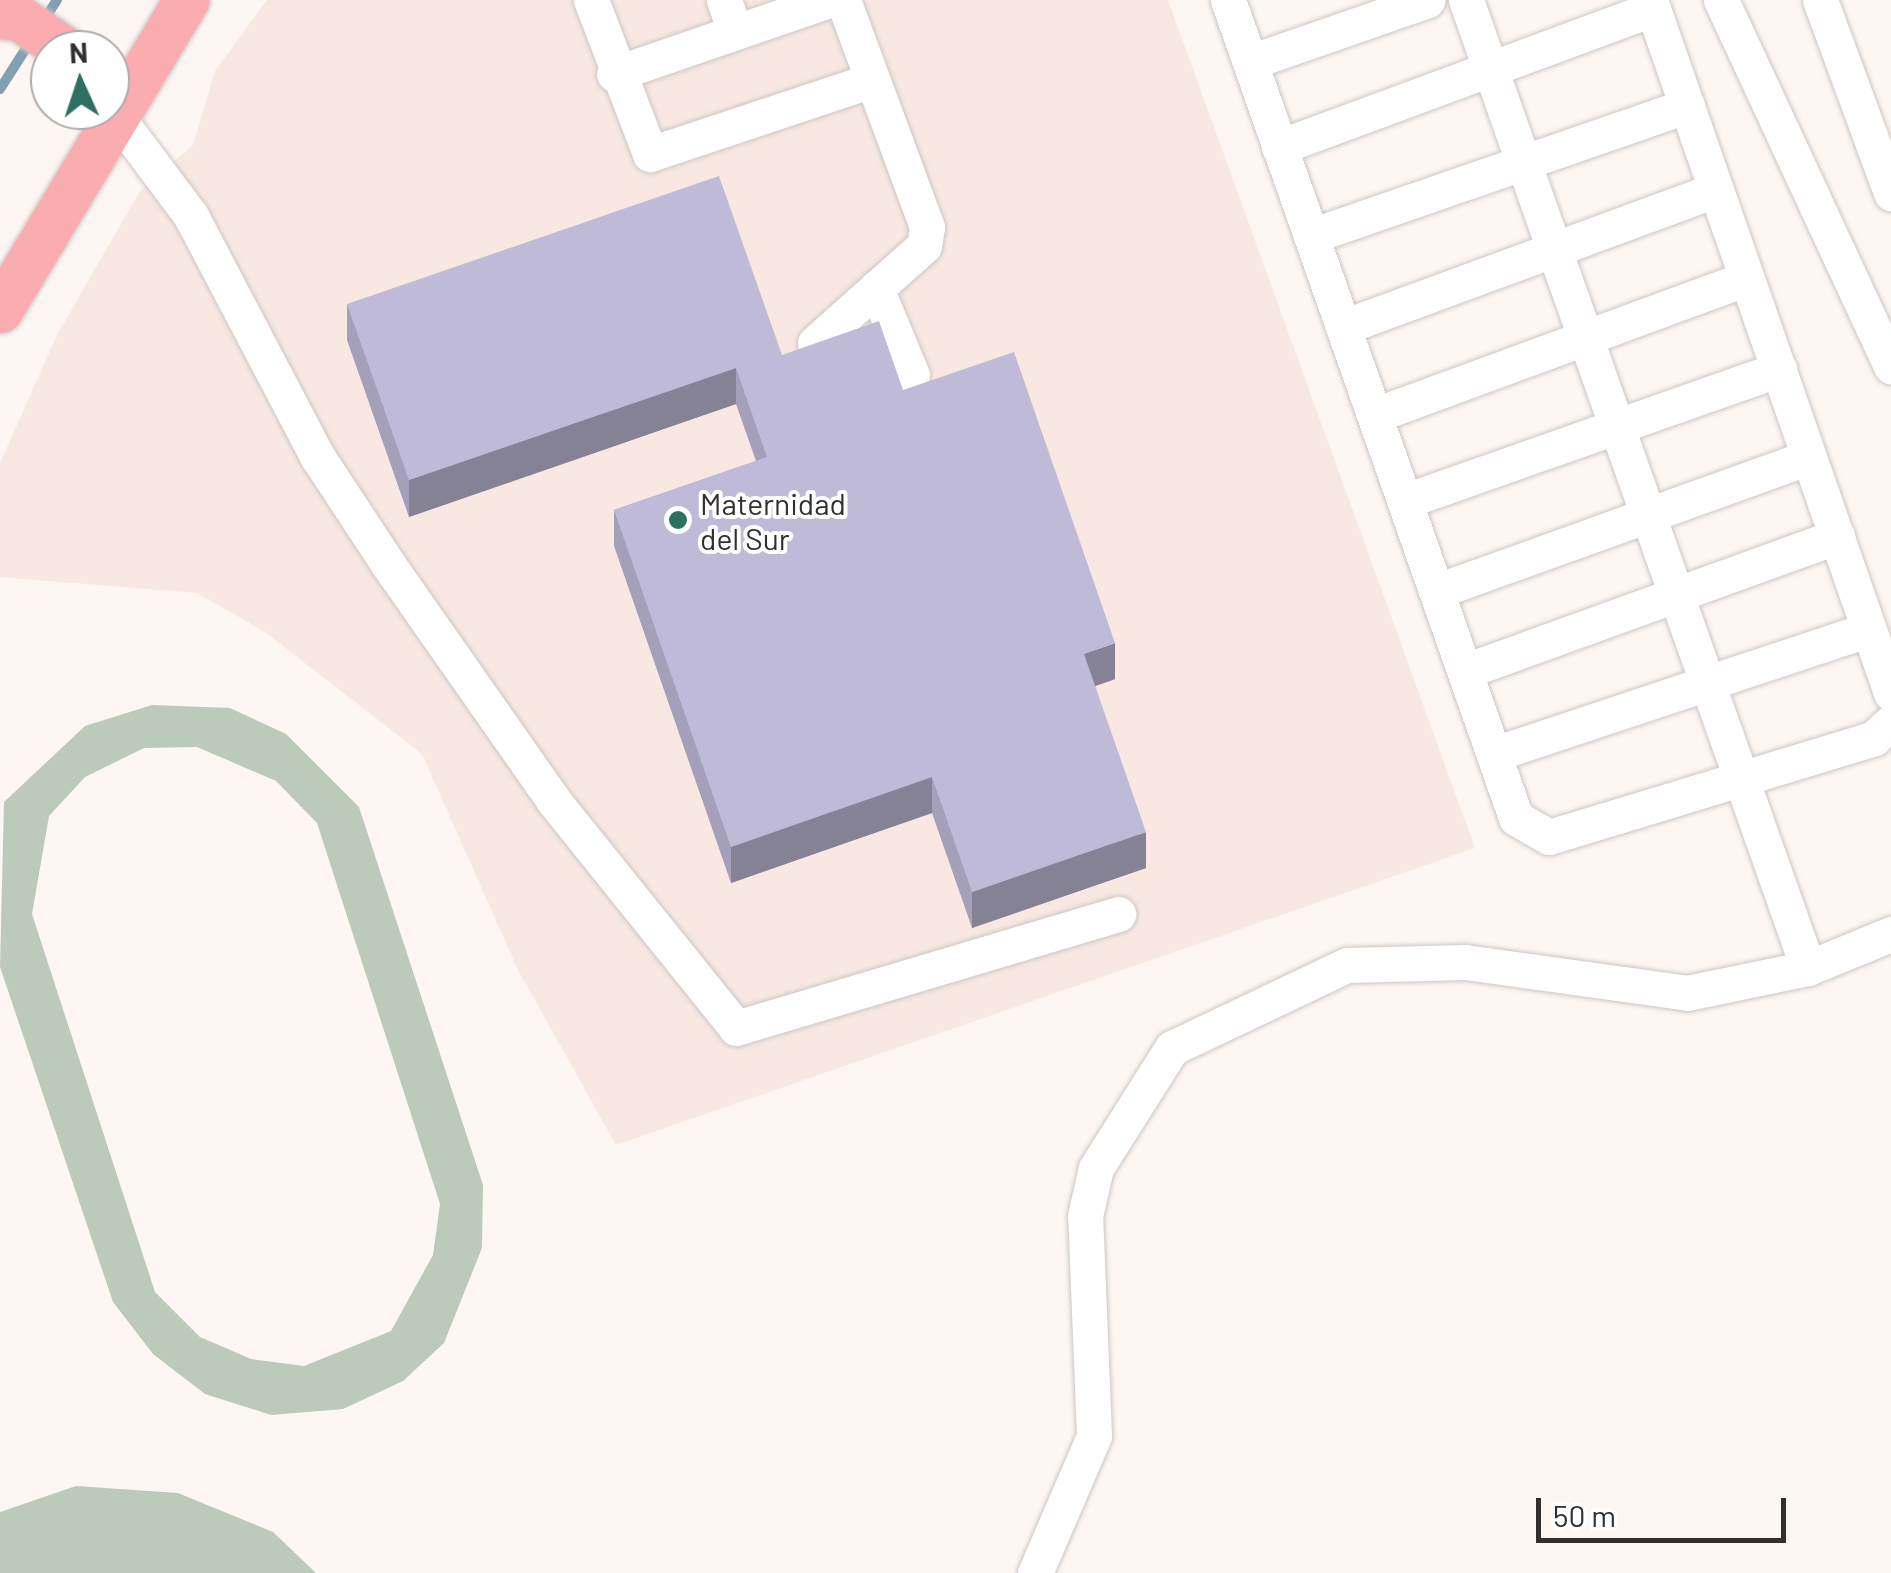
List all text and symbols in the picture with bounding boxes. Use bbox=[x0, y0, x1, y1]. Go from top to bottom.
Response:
north arrow bbox=[30, 30, 130, 130]
text: N bbox=[68, 35, 89, 70]
place label: Maternidad del Sur bbox=[700, 485, 846, 556]
marker: Maternidad del Sur bbox=[665, 507, 691, 533]
scale bar bbox=[1541, 1478, 1791, 1540]
text: 50 m bbox=[1553, 1497, 1616, 1533]

